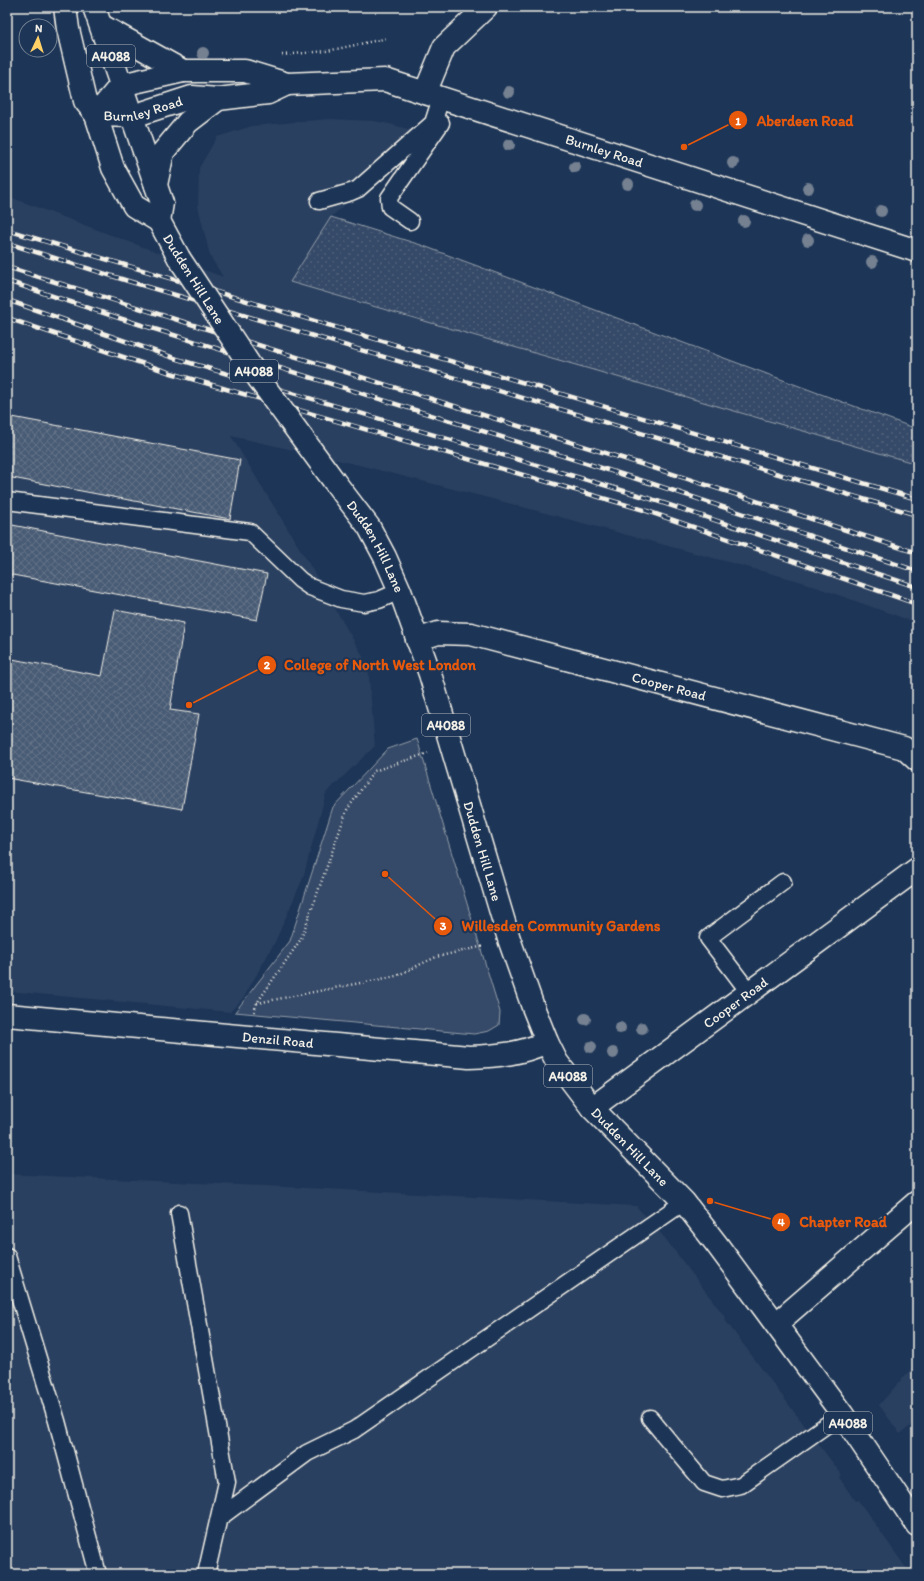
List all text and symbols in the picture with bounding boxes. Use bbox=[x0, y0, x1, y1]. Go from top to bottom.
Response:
north arrow bbox=[18, 18, 58, 58]
text: N bbox=[34, 22, 43, 35]
road number: A4088 bbox=[87, 45, 135, 67]
street label: Burnley Road bbox=[103, 93, 185, 125]
callout: Aberdeen Road bbox=[728, 107, 861, 134]
text: Aberdeen Road bbox=[756, 112, 854, 130]
text: 1 bbox=[735, 114, 741, 128]
street label: Burnley Road bbox=[563, 131, 646, 172]
street label: Dudden Hill Lane bbox=[159, 231, 228, 328]
road number: A4088 bbox=[230, 360, 278, 382]
street label: Dudden Hill Lane bbox=[343, 497, 408, 596]
callout: College of North West London bbox=[257, 651, 484, 678]
text: College of North West London bbox=[284, 656, 476, 675]
text: 2 bbox=[264, 658, 271, 672]
street label: Cooper Road bbox=[630, 669, 708, 705]
road number: A4088 bbox=[422, 714, 470, 736]
street label: Dudden Hill Lane bbox=[459, 799, 505, 904]
callout: Willesden Community Gardens bbox=[433, 912, 668, 939]
text: Willesden Community Gardens bbox=[462, 917, 661, 936]
text: 3 bbox=[440, 919, 447, 933]
street label: Cooper Road bbox=[700, 973, 772, 1032]
street label: Denzil Road bbox=[241, 1028, 315, 1052]
road number: A4088 bbox=[544, 1065, 592, 1087]
street label: Dudden Hill Lane bbox=[587, 1104, 672, 1190]
callout: Chapter Road bbox=[771, 1208, 895, 1235]
text: Chapter Road bbox=[799, 1213, 888, 1232]
text: 4 bbox=[777, 1215, 785, 1229]
road number: A4088 bbox=[824, 1412, 872, 1434]

